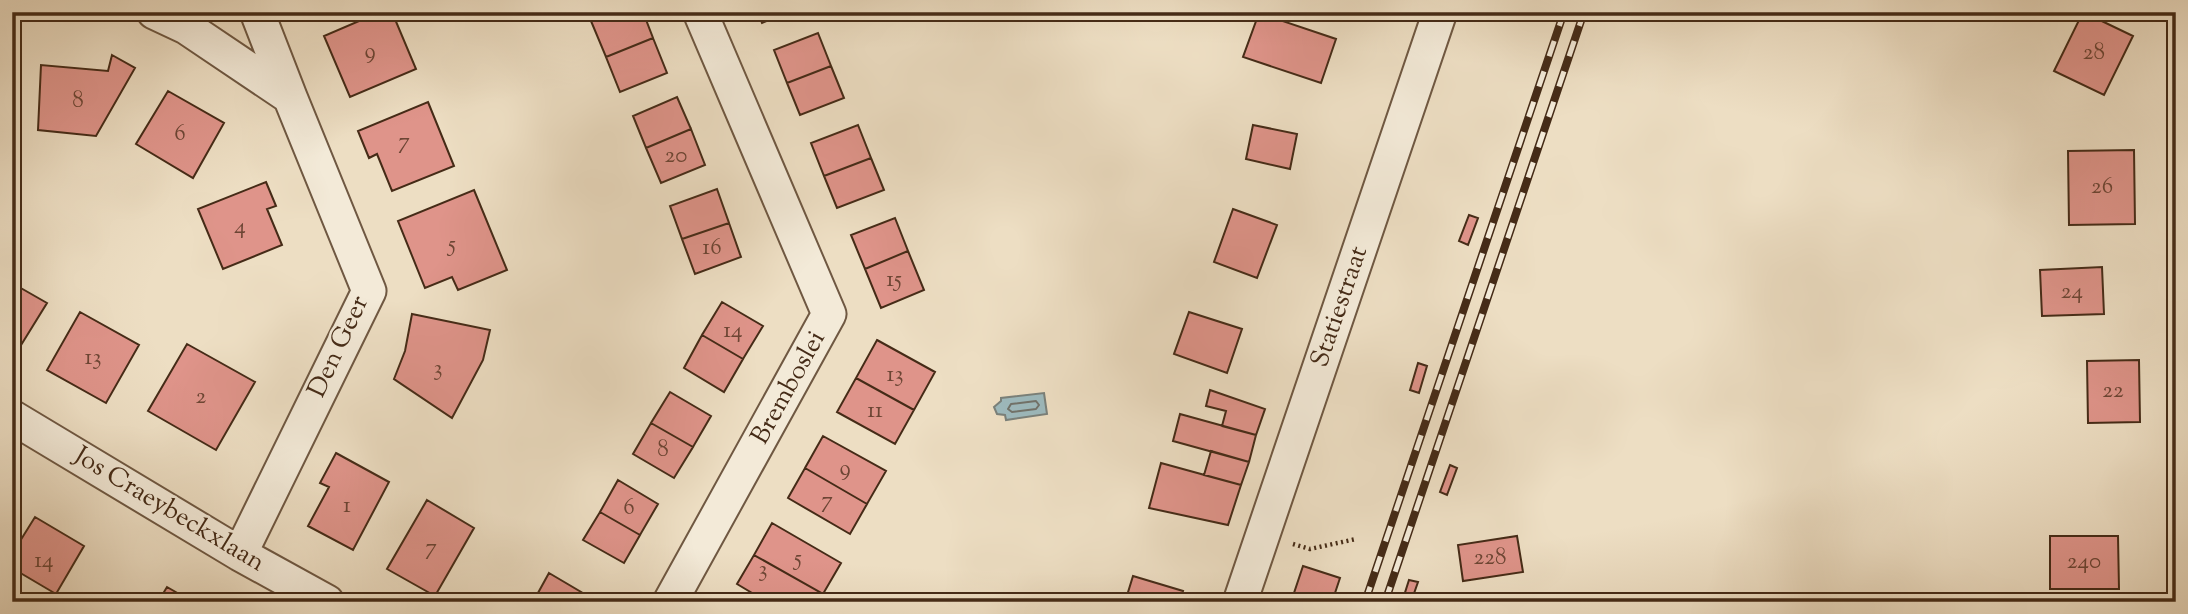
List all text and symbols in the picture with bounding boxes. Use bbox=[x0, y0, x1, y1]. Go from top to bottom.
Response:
house number: 9 bbox=[364, 36, 376, 69]
house number: 28 bbox=[2083, 37, 2105, 70]
house number: 8 bbox=[72, 85, 84, 118]
house number: 6 bbox=[174, 118, 186, 151]
house number: 7 bbox=[398, 126, 410, 159]
house number: 20 bbox=[665, 140, 687, 173]
house number: 26 bbox=[2091, 171, 2113, 204]
house number: 4 bbox=[234, 211, 246, 244]
house number: 5 bbox=[446, 229, 456, 262]
house number: 16 bbox=[702, 232, 722, 265]
street label: Statiestraat bbox=[1302, 241, 1378, 373]
house number: 15 bbox=[886, 264, 902, 297]
house number: 24 bbox=[2061, 276, 2083, 309]
street label: Den Geer bbox=[299, 290, 379, 404]
house number: 14 bbox=[723, 315, 743, 348]
street label: Bremboslei bbox=[743, 325, 835, 451]
house number: 13 bbox=[84, 342, 102, 375]
house number: 3 bbox=[433, 353, 443, 386]
house number: 13 bbox=[886, 359, 904, 392]
house number: 22 bbox=[2102, 375, 2124, 408]
house number: 2 bbox=[196, 381, 207, 414]
house number: 11 bbox=[867, 395, 883, 428]
house number: 8 bbox=[657, 434, 669, 467]
street label: Jos Craeybeckxlaan bbox=[65, 437, 271, 582]
house number: 9 bbox=[839, 453, 851, 486]
house number: 7 bbox=[821, 485, 833, 518]
house number: 1 bbox=[343, 490, 351, 523]
house number: 6 bbox=[623, 492, 635, 525]
house number: 7 bbox=[425, 532, 437, 565]
house number: 228 bbox=[1473, 542, 1507, 575]
house number: 5 bbox=[792, 543, 802, 576]
house number: 14 bbox=[34, 545, 54, 578]
house number: 240 bbox=[2067, 546, 2101, 579]
house number: 3 bbox=[758, 554, 768, 587]

